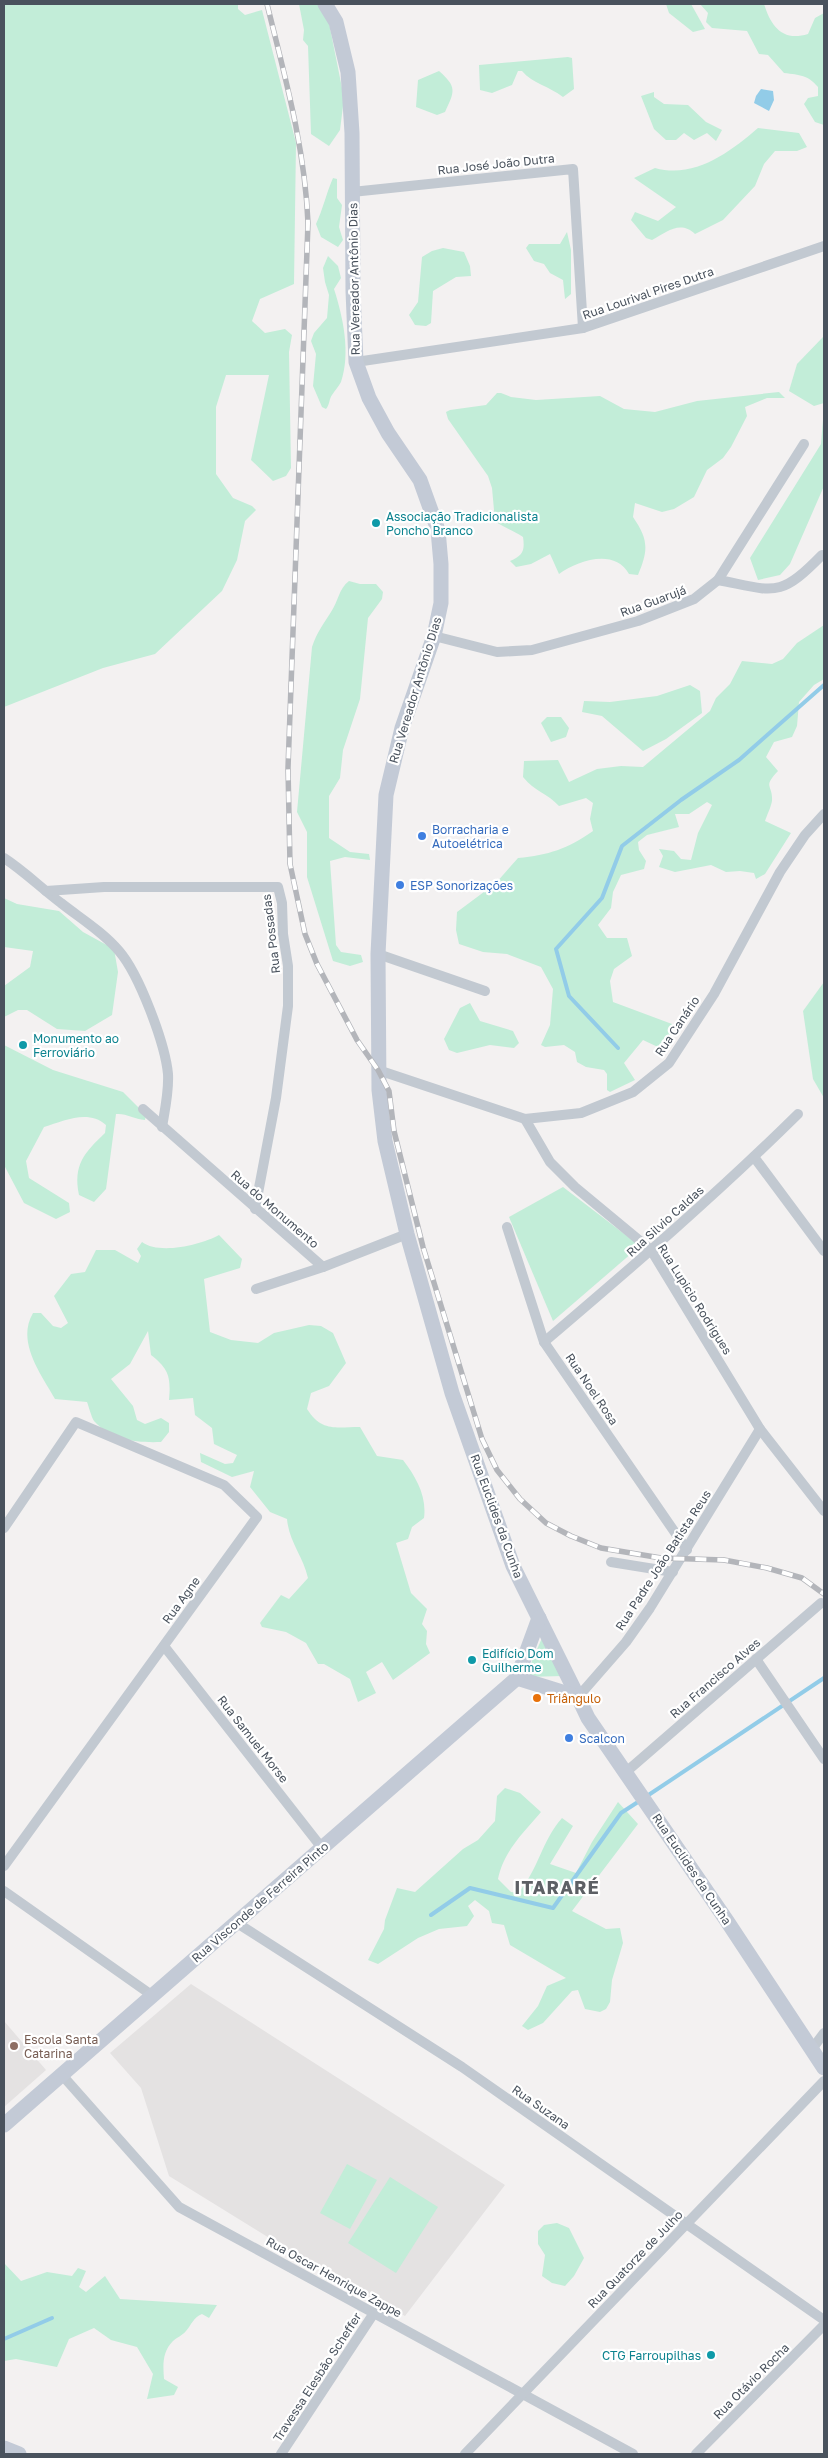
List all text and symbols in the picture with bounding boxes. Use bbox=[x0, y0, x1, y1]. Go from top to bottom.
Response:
street label: Rua José João Dutra bbox=[437, 150, 555, 178]
street label: Rua Vereador Antônio Dias bbox=[345, 203, 363, 355]
street label: Rua Lourival Pires Dutra bbox=[580, 263, 716, 323]
place label: Associação Tradicionalista Poncho Branco bbox=[386, 509, 538, 538]
marker: Associação Tradicionalista Poncho Branco bbox=[370, 517, 382, 529]
street label: Rua Guarujá bbox=[618, 582, 688, 620]
street label: Rua Vereador Antônio Dias bbox=[386, 615, 444, 765]
place label: Borracharia e Autoelétrica bbox=[432, 822, 509, 851]
marker: Borracharia e Autoelétrica bbox=[416, 830, 428, 842]
place label: ESP Sonorizações bbox=[410, 878, 513, 893]
marker: ESP Sonorizações bbox=[394, 879, 406, 891]
street label: Rua Possadas bbox=[259, 893, 283, 975]
street label: Rua Canário bbox=[651, 993, 703, 1059]
place label: Monumento ao Ferroviário bbox=[33, 1031, 119, 1060]
marker: Monumento ao Ferroviário bbox=[17, 1039, 29, 1051]
street label: Rua do Monumento bbox=[228, 1167, 322, 1251]
street label: Rua Silvio Caldas bbox=[623, 1182, 707, 1260]
street label: Rua Lupicio Rodrigues bbox=[655, 1241, 735, 1357]
street label: Rua Noel Rosa bbox=[562, 1350, 622, 1428]
street label: Rua Euclides da Cunha bbox=[468, 1452, 526, 1580]
street label: Rua Padre João Batista Reus bbox=[612, 1487, 714, 1633]
street label: Rua Agne bbox=[159, 1573, 203, 1626]
street label: Rua Francisco Alves bbox=[667, 1635, 763, 1721]
place label: Edifício Dom Guilherme bbox=[482, 1646, 554, 1675]
marker: Edifício Dom Guilherme bbox=[466, 1654, 478, 1666]
place label: Triângulo bbox=[547, 1691, 601, 1706]
street label: Rua Samuel Morse bbox=[214, 1692, 292, 1786]
marker: Triângulo bbox=[531, 1692, 543, 1704]
place label: Scalcon bbox=[579, 1731, 625, 1746]
marker: Scalcon bbox=[563, 1732, 575, 1744]
street label: Rua Euclides da Cunha bbox=[649, 1811, 735, 1927]
street label: Rua Visconde de Ferreira Pinto bbox=[188, 1838, 332, 1966]
district label: ITARARÉ bbox=[514, 1876, 600, 1898]
place label: Escola Santa Catarina bbox=[24, 2032, 98, 2061]
marker: Escola Santa Catarina bbox=[8, 2040, 20, 2052]
street label: Rua Suzana bbox=[509, 2082, 573, 2132]
street label: Rua Quatorze de Julho bbox=[584, 2207, 686, 2311]
street label: Rua Oscar Henrique Zappe bbox=[264, 2233, 405, 2321]
street label: Travessa Elesbão Scheffer bbox=[270, 2309, 365, 2444]
street label: Rua Otávio Rocha bbox=[710, 2340, 792, 2422]
place label: CTG Farroupilhas bbox=[602, 2348, 701, 2363]
marker: CTG Farroupilhas bbox=[705, 2349, 717, 2361]

